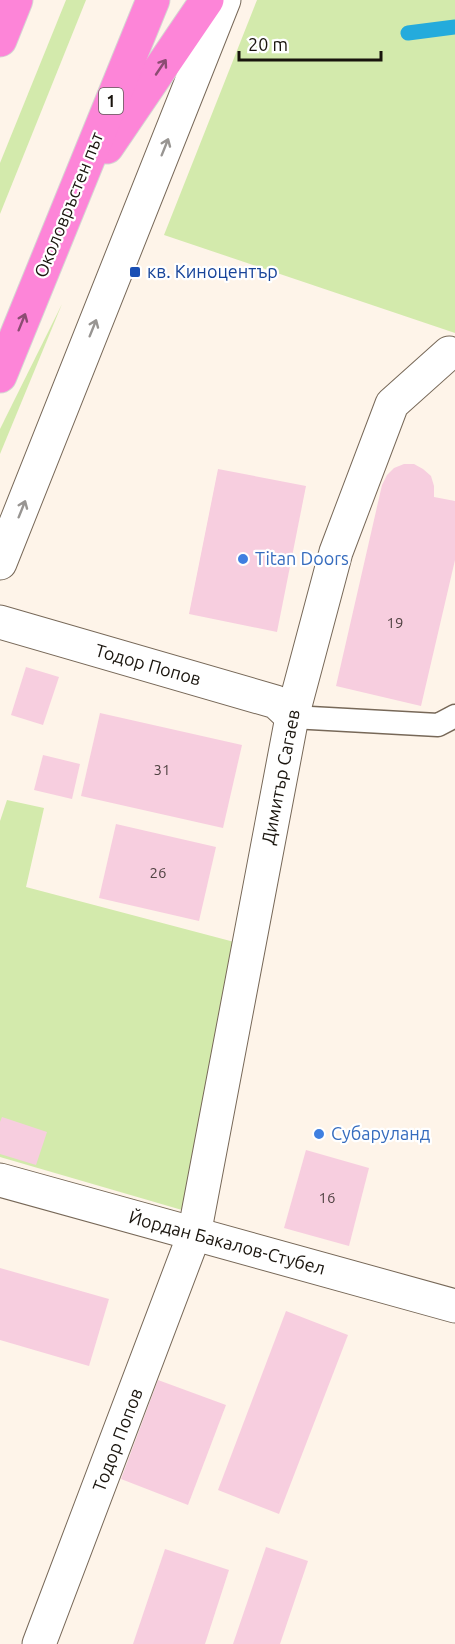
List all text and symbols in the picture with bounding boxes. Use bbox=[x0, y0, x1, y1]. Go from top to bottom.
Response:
scale bar bbox=[239, 24, 382, 62]
text: 20 m bbox=[248, 34, 288, 54]
one-way arrow bbox=[155, 60, 167, 76]
road number: 1 bbox=[99, 88, 123, 114]
street label: Околовръстен път bbox=[30, 129, 106, 280]
one-way arrow bbox=[161, 138, 172, 156]
place label: кв. Киноцентър bbox=[147, 261, 278, 281]
marker: кв. Киноцентър bbox=[128, 265, 142, 279]
one-way arrow bbox=[17, 313, 28, 332]
one-way arrow bbox=[89, 319, 100, 338]
one-way arrow bbox=[17, 500, 28, 519]
place label: Titan Doors bbox=[255, 548, 349, 568]
marker: Titan Doors bbox=[236, 552, 250, 566]
house number: 19 bbox=[387, 614, 403, 631]
street label: Тодор Попов bbox=[93, 639, 203, 689]
street label: Димитър Сагаев bbox=[257, 708, 303, 846]
house number: 31 bbox=[154, 761, 170, 778]
house number: 26 bbox=[150, 864, 166, 881]
place label: Субаруланд bbox=[331, 1123, 431, 1143]
marker: Субаруланд bbox=[312, 1127, 326, 1141]
house number: 16 bbox=[319, 1189, 335, 1206]
street label: Йордан Бакалов-Стубел bbox=[127, 1206, 328, 1278]
street label: Тодор Попов bbox=[88, 1385, 146, 1494]

